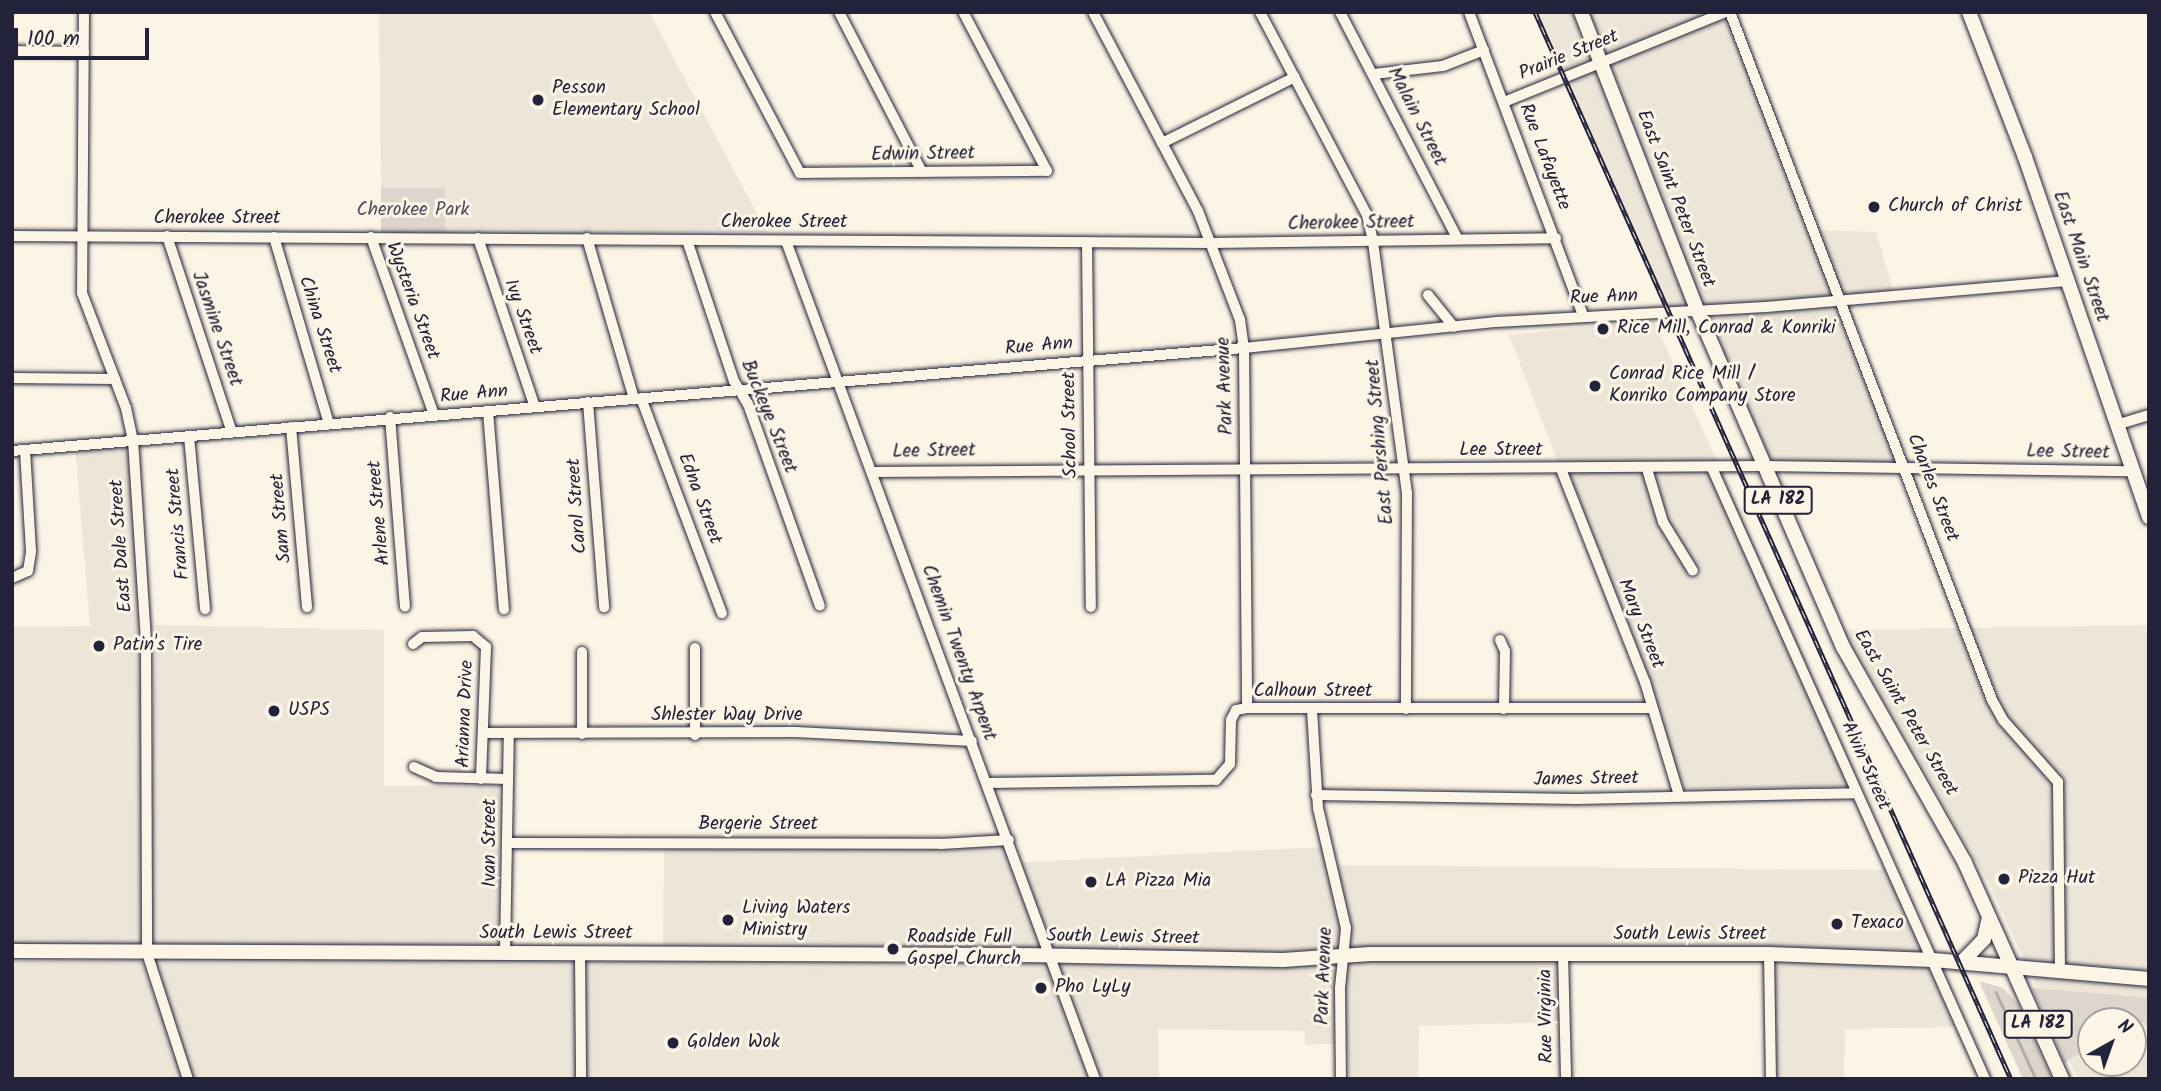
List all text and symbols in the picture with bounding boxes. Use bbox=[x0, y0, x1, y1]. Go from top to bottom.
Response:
scale bar bbox=[18, 14, 152, 58]
text: 100 m bbox=[27, 23, 80, 56]
street label: Prairie Street bbox=[1516, 26, 1622, 86]
street label: Malain Street bbox=[1381, 64, 1451, 170]
place label: Pesson Elementary School bbox=[552, 78, 700, 122]
marker: Pesson Elementary School bbox=[530, 92, 546, 108]
street label: Rue Lafayette bbox=[1513, 100, 1575, 214]
street label: East Saint Peter Street bbox=[1631, 107, 1719, 291]
street label: Edwin Street bbox=[871, 143, 975, 167]
street label: East Main Street bbox=[2047, 188, 2113, 326]
place label: Church of Christ bbox=[1888, 196, 2022, 218]
marker: Church of Christ bbox=[1866, 199, 1882, 215]
park label: Cherokee Park bbox=[356, 200, 470, 222]
street label: Cherokee Street bbox=[154, 208, 280, 230]
street label: Cherokee Street bbox=[1287, 211, 1415, 237]
street label: Cherokee Street bbox=[721, 212, 847, 234]
street label: Wysteria Street bbox=[380, 239, 444, 363]
street label: Jasmine Street bbox=[186, 269, 246, 389]
street label: China Street bbox=[293, 273, 345, 377]
street label: Ivy Street bbox=[498, 276, 546, 358]
street label: Rue Ann bbox=[1570, 285, 1638, 311]
place label: Rice Mill, Conrad & Konriki bbox=[1617, 318, 1836, 340]
marker: Rice Mill, Conrad & Konriki bbox=[1595, 321, 1611, 337]
street label: Rue Ann bbox=[1004, 333, 1074, 361]
street label: Park Avenue bbox=[1213, 337, 1239, 435]
street label: Buckeye Street bbox=[735, 357, 801, 477]
street label: East Pershing Street bbox=[1362, 358, 1400, 526]
place label: Conrad Rice Mill / Konriko Company Store bbox=[1609, 364, 1796, 408]
street label: School Street bbox=[1059, 372, 1083, 478]
marker: Conrad Rice Mill / Konriko Company Store bbox=[1587, 378, 1603, 394]
street label: Rue Ann bbox=[439, 381, 509, 409]
street label: Charles Street bbox=[1901, 431, 1963, 545]
street label: Lee Street bbox=[892, 440, 976, 464]
street label: Lee Street bbox=[1459, 440, 1543, 462]
street label: Lee Street bbox=[2026, 441, 2110, 465]
street label: Edna Street bbox=[672, 450, 726, 548]
street label: Carol Street bbox=[563, 457, 593, 555]
street label: Arlene Street bbox=[364, 459, 396, 567]
street label: Francis Street bbox=[163, 467, 195, 581]
street label: Sam Street bbox=[267, 472, 297, 564]
street label: East Dale Street bbox=[106, 479, 138, 613]
road number: LA 182 bbox=[1743, 486, 1813, 514]
street label: Chemin Twenty Arpent bbox=[915, 562, 1001, 744]
street label: Mary Street bbox=[1612, 576, 1668, 672]
street label: East Saint Peter Street bbox=[1848, 626, 1962, 800]
place label: Patin's Tire bbox=[113, 635, 202, 657]
marker: Patin's Tire bbox=[91, 638, 107, 654]
street label: Arianna Drive bbox=[453, 660, 479, 768]
street label: Calhoun Street bbox=[1254, 681, 1372, 703]
place label: USPS bbox=[288, 700, 330, 722]
marker: USPS bbox=[266, 703, 282, 719]
street label: Shlester Way Drive bbox=[651, 705, 803, 727]
street label: Alvin Street bbox=[1835, 718, 1895, 814]
street label: James Street bbox=[1533, 768, 1639, 792]
street label: Ivan Street bbox=[480, 799, 502, 887]
street label: Bergerie Street bbox=[698, 814, 818, 836]
place label: Pizza Hut bbox=[2018, 868, 2095, 890]
place label: LA Pizza Mia bbox=[1105, 871, 1211, 893]
marker: Pizza Hut bbox=[1996, 871, 2012, 887]
marker: LA Pizza Mia bbox=[1083, 874, 1099, 890]
place label: Living Waters Ministry bbox=[742, 898, 850, 942]
marker: Living Waters Ministry bbox=[720, 912, 736, 928]
place label: Texaco bbox=[1851, 913, 1904, 935]
marker: Texaco bbox=[1829, 916, 1845, 932]
street label: South Lewis Street bbox=[479, 923, 633, 945]
street label: South Lewis Street bbox=[1613, 924, 1767, 946]
street label: South Lewis Street bbox=[1046, 925, 1200, 951]
place label: Roadside Full Gospel Church bbox=[907, 927, 1021, 971]
street label: Park Avenue bbox=[1312, 927, 1338, 1025]
marker: Roadside Full Gospel Church bbox=[885, 941, 901, 957]
street label: Rue Virginia bbox=[1535, 969, 1559, 1063]
place label: Pho LyLy bbox=[1055, 977, 1130, 999]
marker: Pho LyLy bbox=[1033, 980, 1049, 996]
north arrow bbox=[2077, 1007, 2147, 1077]
road number: LA 182 bbox=[2003, 1009, 2073, 1038]
text: N bbox=[2110, 1012, 2138, 1043]
place label: Golden Wok bbox=[687, 1032, 780, 1054]
marker: Golden Wok bbox=[665, 1035, 681, 1051]

